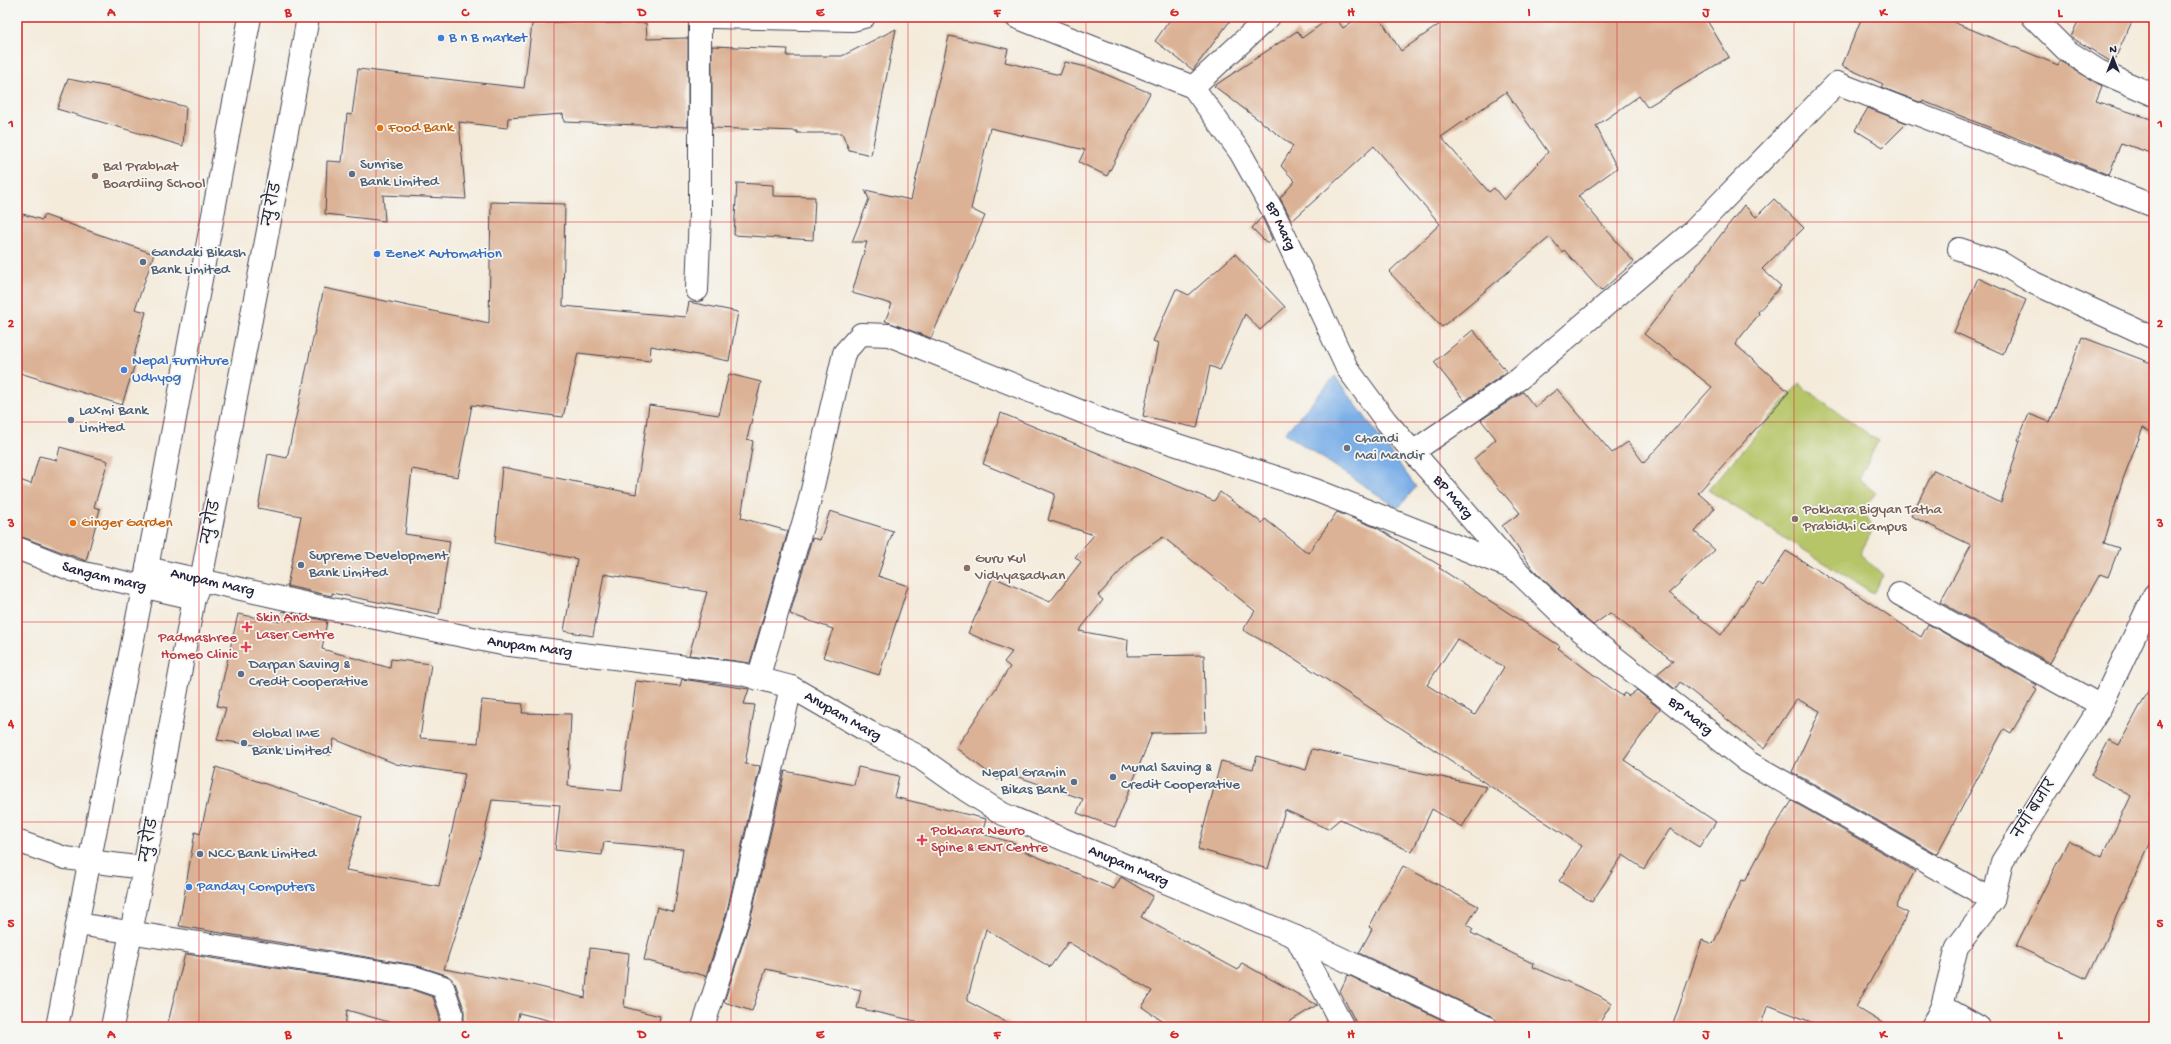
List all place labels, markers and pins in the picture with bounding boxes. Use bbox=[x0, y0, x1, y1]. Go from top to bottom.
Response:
place label: B n B market bbox=[448, 29, 529, 47]
marker: B n B market bbox=[436, 33, 446, 43]
place label: Food Bank bbox=[387, 119, 455, 137]
marker: Food Bank bbox=[375, 123, 385, 133]
place label: Sunrise Bank Limited bbox=[359, 156, 440, 191]
place label: Bal Prabhat Boardiing School bbox=[102, 158, 206, 193]
marker: Sunrise Bank Limited bbox=[347, 169, 357, 179]
marker: Bal Prabhat Boardiing School bbox=[90, 171, 100, 181]
place label: Gandaki Bikash Bank Limited bbox=[150, 244, 246, 279]
place label: Zenex Automation bbox=[385, 245, 502, 263]
marker: Zenex Automation bbox=[372, 249, 382, 259]
marker: Gandaki Bikash Bank Limited bbox=[138, 257, 148, 267]
place label: Nepal Furniture Udhyog bbox=[132, 352, 229, 387]
marker: Nepal Furniture Udhyog bbox=[119, 365, 129, 375]
place label: Laxmi Bank Limited bbox=[79, 402, 149, 437]
marker: Laxmi Bank Limited bbox=[66, 415, 76, 425]
place label: Chandi Mai Mandir bbox=[1355, 430, 1425, 465]
marker: Chandi Mai Mandir bbox=[1342, 443, 1352, 453]
place label: Pokhara Bigyan Tatha Prabidhi Campus bbox=[1802, 501, 1942, 536]
place label: Ginger Garden bbox=[81, 514, 173, 532]
marker: Pokhara Bigyan Tatha Prabidhi Campus bbox=[1790, 514, 1800, 524]
marker: Ginger Garden bbox=[68, 518, 78, 528]
place label: Supreme Development Bank Limited bbox=[308, 547, 449, 582]
place label: Guru Kul Vidhyasadhan bbox=[974, 550, 1065, 585]
marker: Supreme Development Bank Limited bbox=[296, 560, 306, 570]
marker: Guru Kul Vidhyasadhan bbox=[962, 563, 972, 573]
place label: Skin And Laser Centre bbox=[256, 609, 334, 644]
marker: Skin And Laser Centre bbox=[241, 621, 253, 633]
place label: Padmashree Homeo Clinic bbox=[157, 629, 238, 664]
marker: Padmashree Homeo Clinic bbox=[240, 641, 252, 653]
place label: Darpan Saving & Credit Cooperative bbox=[248, 656, 368, 691]
marker: Darpan Saving & Credit Cooperative bbox=[236, 669, 246, 679]
place label: Global IME Bank Limited bbox=[251, 725, 332, 760]
marker: Global IME Bank Limited bbox=[239, 738, 249, 748]
place label: Munal Saving & Credit Cooperative bbox=[1121, 759, 1240, 794]
place label: Nepal Gramin Bikas Bank bbox=[982, 764, 1067, 799]
marker: Munal Saving & Credit Cooperative bbox=[1108, 772, 1118, 782]
marker: Nepal Gramin Bikas Bank bbox=[1069, 777, 1079, 787]
place label: Pokhara Neuro Spine & ENT Centre bbox=[930, 822, 1048, 857]
marker: Pokhara Neuro Spine & ENT Centre bbox=[916, 834, 928, 846]
place label: NCC Bank Limited bbox=[208, 845, 317, 863]
marker: NCC Bank Limited bbox=[195, 849, 205, 859]
place label: Panday Computers bbox=[196, 878, 315, 896]
marker: Panday Computers bbox=[184, 882, 194, 892]

